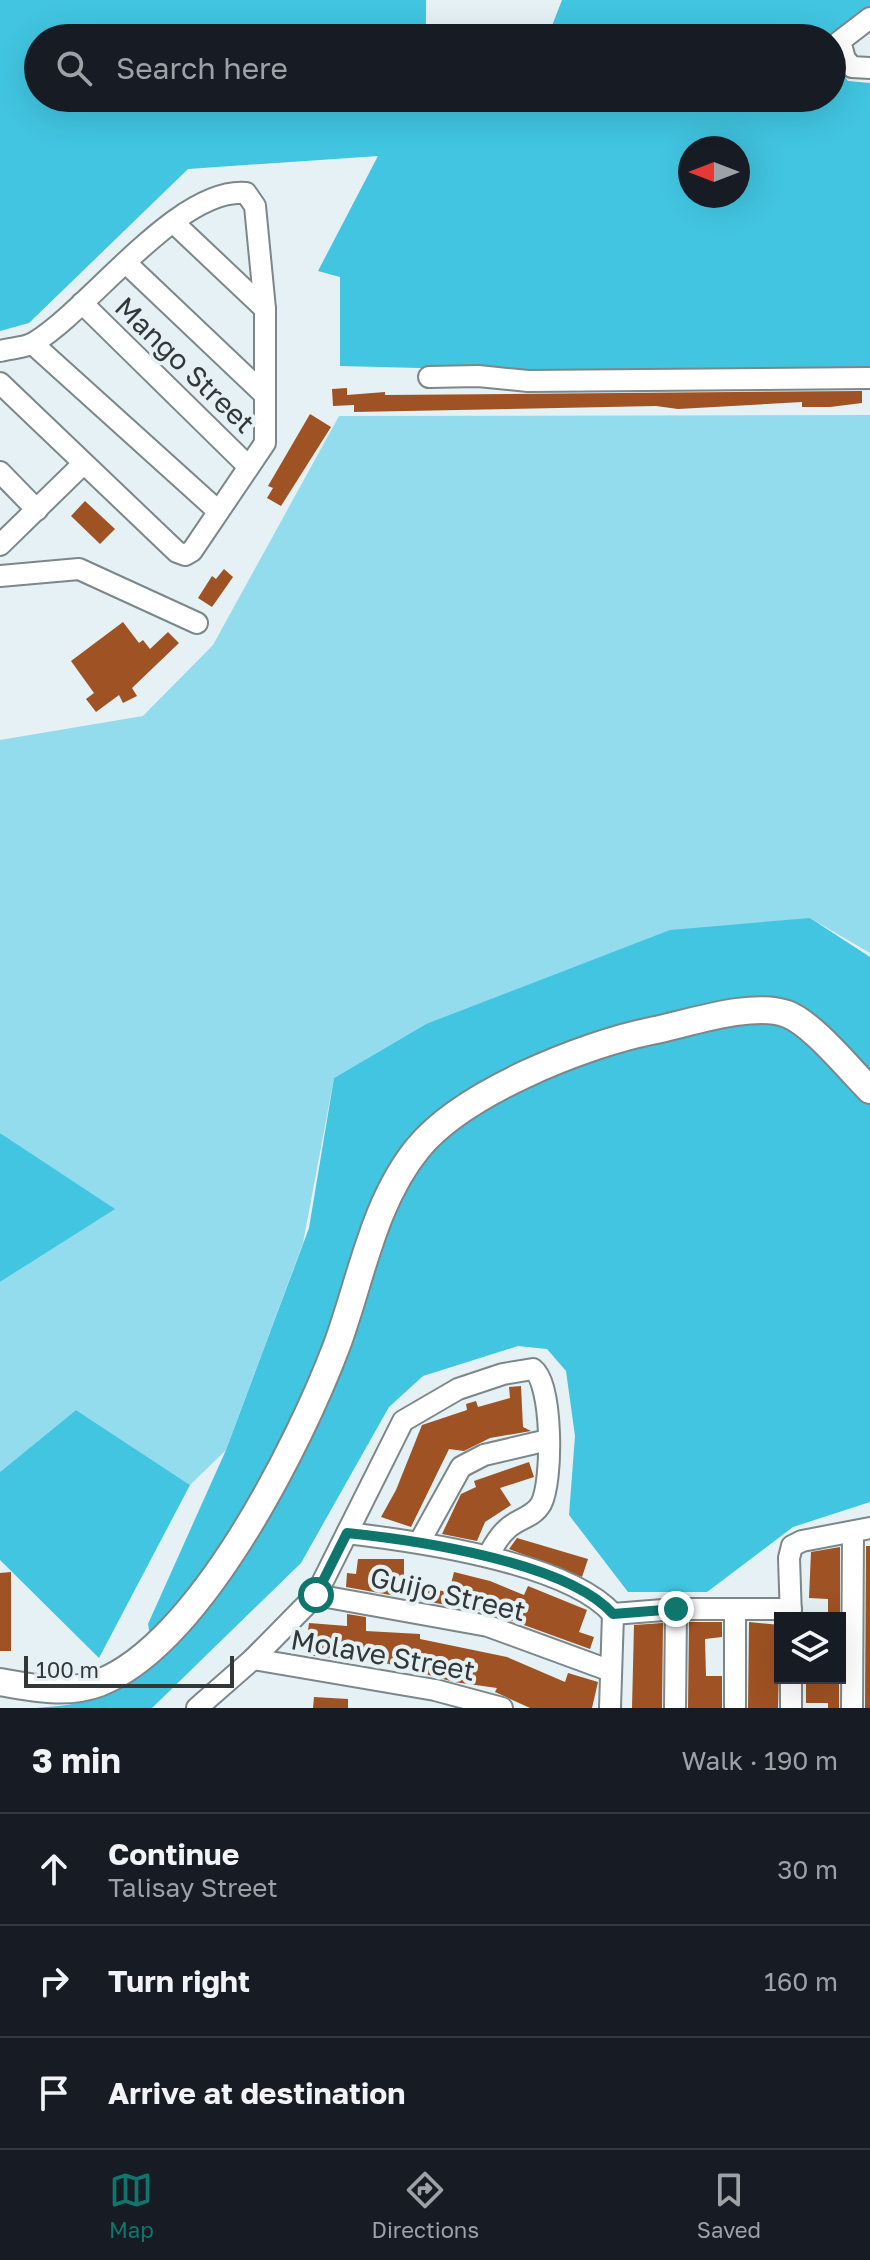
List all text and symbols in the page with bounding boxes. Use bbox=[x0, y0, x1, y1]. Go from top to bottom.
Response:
search box bbox=[24, 24, 846, 112]
icon: search bbox=[52, 46, 96, 90]
text: Search here bbox=[116, 50, 288, 86]
north arrow bbox=[678, 136, 750, 208]
street label: Mango Street bbox=[109, 290, 262, 439]
street label: Guijo Street bbox=[367, 1560, 529, 1627]
route start bbox=[298, 1577, 334, 1613]
route end bbox=[658, 1591, 694, 1627]
map controls bbox=[774, 1612, 846, 1684]
button: layers bbox=[774, 1612, 846, 1684]
street label: Molave Street bbox=[288, 1622, 478, 1687]
scale bar bbox=[24, 1652, 234, 1688]
text: 100 m bbox=[36, 1656, 99, 1683]
text: 3 min bbox=[32, 1740, 121, 1780]
text: Walk · 190 m bbox=[682, 1745, 838, 1776]
text: Continue bbox=[108, 1836, 239, 1872]
icon: ahead bbox=[32, 1847, 76, 1891]
text: 30 m bbox=[777, 1854, 838, 1885]
text: Talisay Street bbox=[108, 1872, 278, 1903]
icon: right bbox=[32, 1959, 76, 2003]
text: Turn right bbox=[108, 1963, 250, 1999]
text: 160 m bbox=[764, 1966, 838, 1997]
icon: arrive bbox=[32, 2071, 76, 2115]
text: Arrive at destination bbox=[108, 2075, 405, 2111]
tab: Map bbox=[109, 2168, 154, 2243]
tab: Directions bbox=[372, 2168, 479, 2243]
tab: Saved bbox=[697, 2168, 761, 2243]

